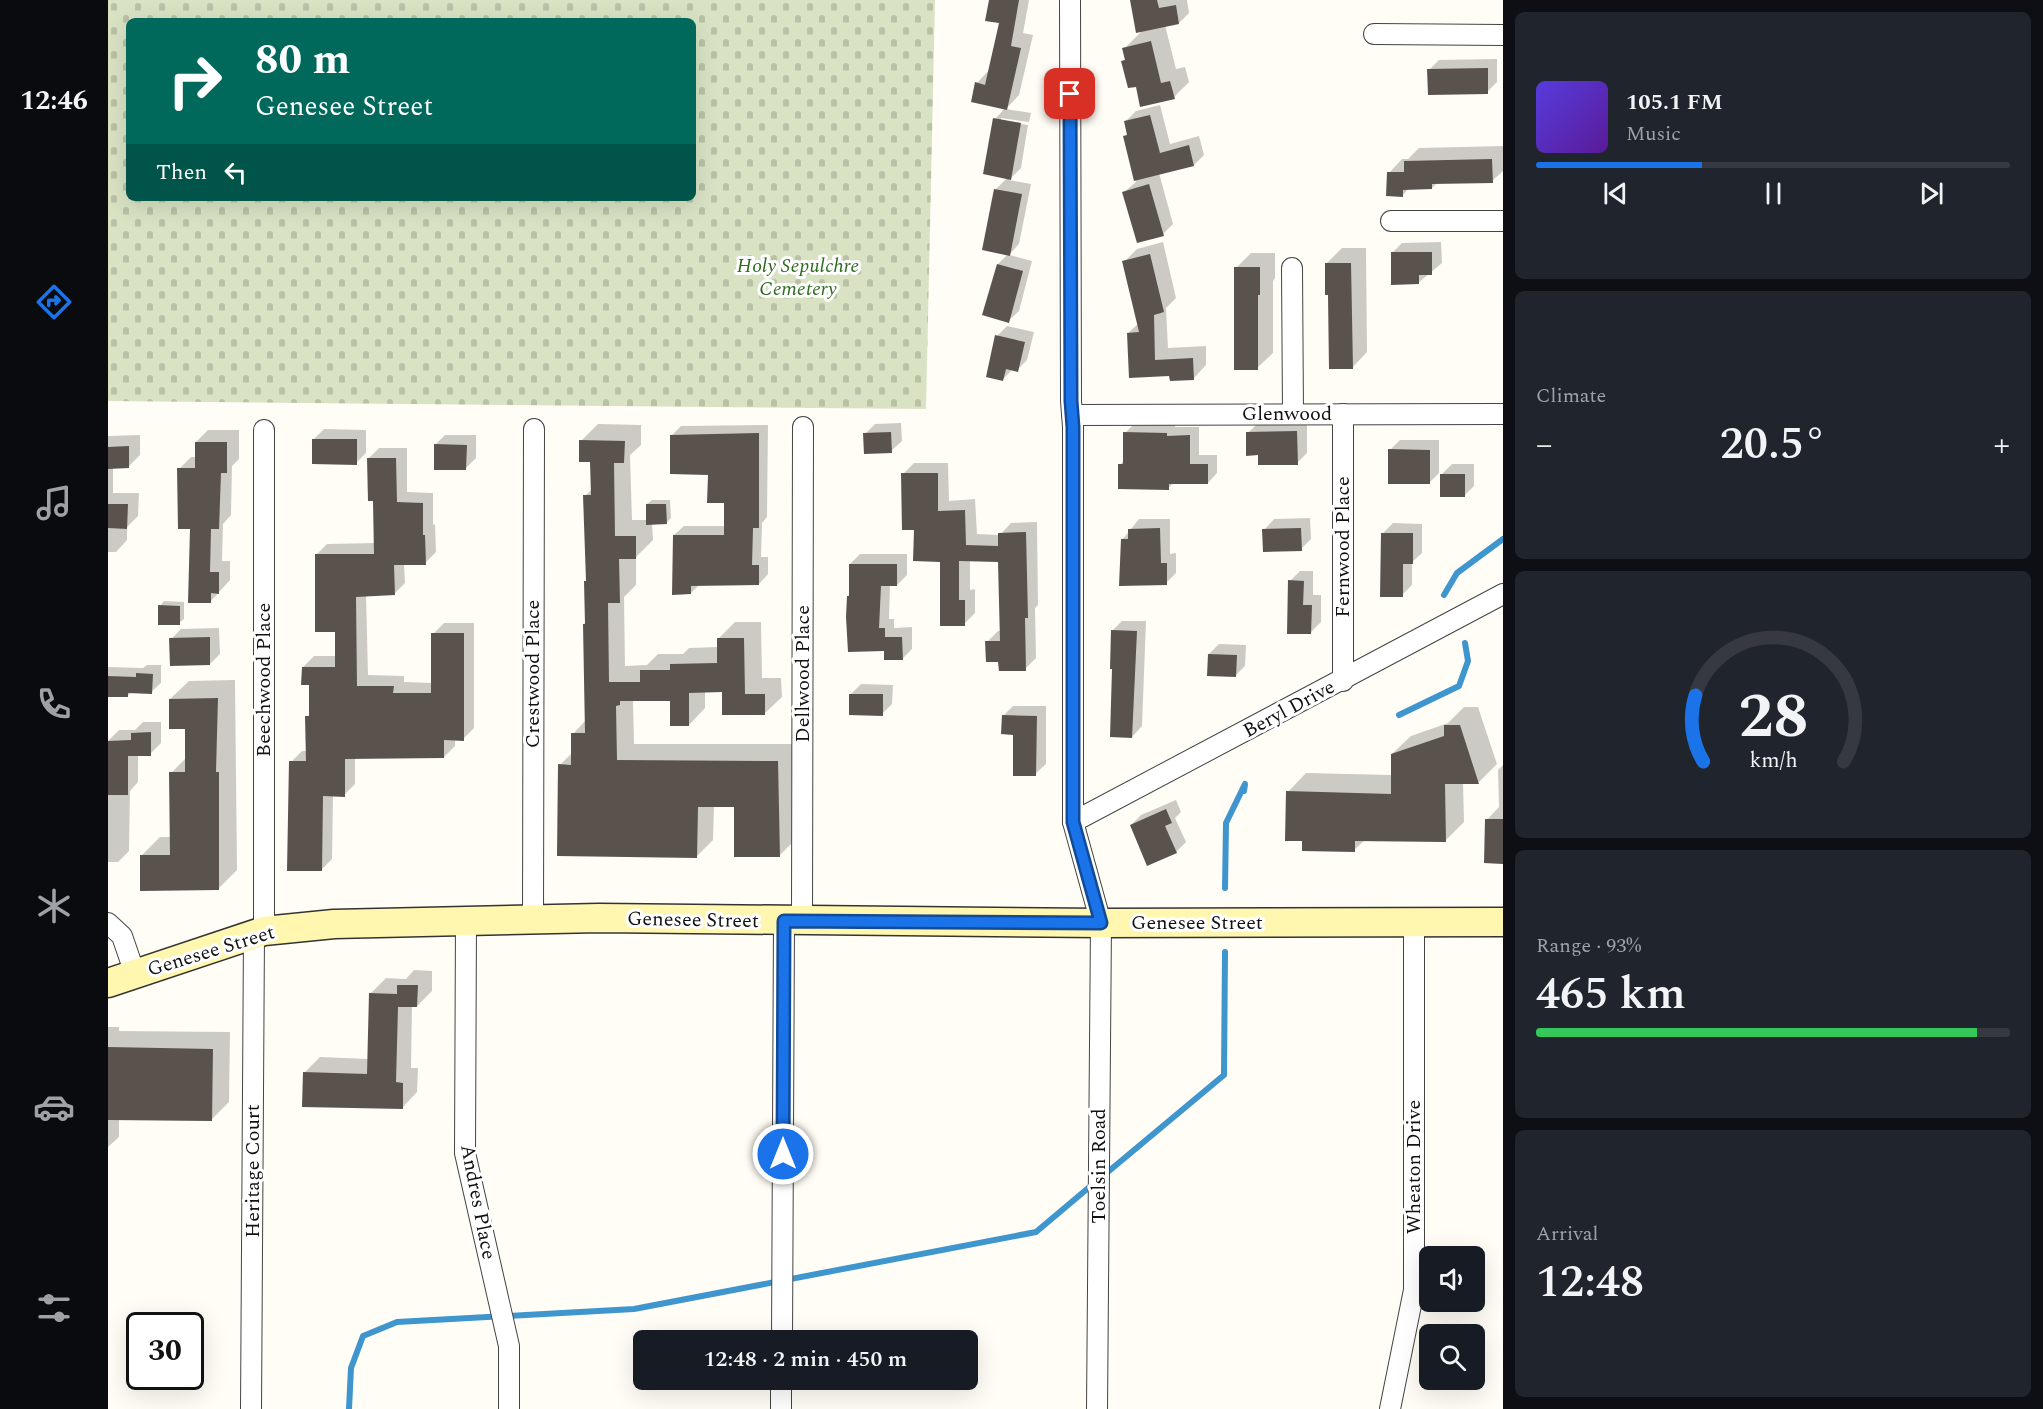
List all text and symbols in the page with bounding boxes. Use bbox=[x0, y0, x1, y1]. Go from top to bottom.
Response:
text: 80 m bbox=[255, 29, 350, 92]
icon: right bbox=[156, 42, 234, 120]
pin bbox=[1044, 68, 1095, 119]
icon: arrive bbox=[1053, 77, 1086, 110]
text: 12:46 bbox=[20, 80, 88, 122]
text: Genesee Street bbox=[255, 86, 433, 128]
text: 105.1 FM bbox=[1626, 86, 1723, 119]
text: Music bbox=[1626, 119, 1681, 149]
text: Then bbox=[156, 156, 207, 189]
icon: left bbox=[219, 156, 252, 189]
icon: previous bbox=[1599, 177, 1632, 210]
icon: pause bbox=[1757, 177, 1790, 210]
icon: next bbox=[1915, 177, 1948, 210]
park label: Holy Sepulchre Cemetery bbox=[737, 251, 859, 304]
icon: directions bbox=[33, 281, 75, 323]
text: Climate bbox=[1536, 381, 1606, 411]
street label: Glenwood bbox=[1242, 399, 1332, 429]
text: 20.5° bbox=[1720, 410, 1826, 479]
text: − bbox=[1536, 420, 1553, 470]
text: + bbox=[1993, 420, 2010, 470]
street label: Fernwood Place bbox=[1328, 476, 1358, 618]
icon: music bbox=[33, 482, 75, 524]
street label: Crestwood Place bbox=[518, 600, 548, 748]
street label: Beechwood Place bbox=[249, 603, 279, 757]
street label: Dellwood Place bbox=[788, 605, 818, 743]
text: 28 bbox=[1738, 670, 1808, 765]
street label: Beryl Drive bbox=[1238, 672, 1340, 746]
icon: phone bbox=[33, 683, 75, 725]
text: km/h bbox=[1749, 744, 1797, 777]
icon: climate bbox=[33, 885, 75, 927]
street label: Genesee Street bbox=[627, 904, 759, 936]
street label: Genesee Street bbox=[1131, 908, 1263, 938]
street label: Genesee Street bbox=[144, 917, 278, 985]
text: Range · 93% bbox=[1536, 931, 1641, 961]
text: 465 km bbox=[1536, 960, 1686, 1029]
icon: car bbox=[33, 1086, 75, 1128]
street label: Wheaton Drive bbox=[1399, 1100, 1429, 1234]
street label: Heritage Court bbox=[238, 1104, 268, 1238]
street label: Toelsin Road bbox=[1084, 1108, 1114, 1224]
position arrow bbox=[751, 1122, 815, 1186]
street label: Andres Place bbox=[452, 1142, 504, 1262]
text: Arrival bbox=[1536, 1219, 1598, 1249]
map controls bbox=[1419, 1246, 1485, 1390]
button: sound bbox=[1419, 1246, 1485, 1312]
text: 12:48 bbox=[1536, 1248, 1644, 1317]
icon: filters bbox=[33, 1287, 75, 1329]
speed limit sign: 30 bbox=[126, 1312, 204, 1390]
button: search bbox=[1419, 1324, 1485, 1390]
text: 12:48 · 2 min · 450 m bbox=[704, 1343, 907, 1376]

